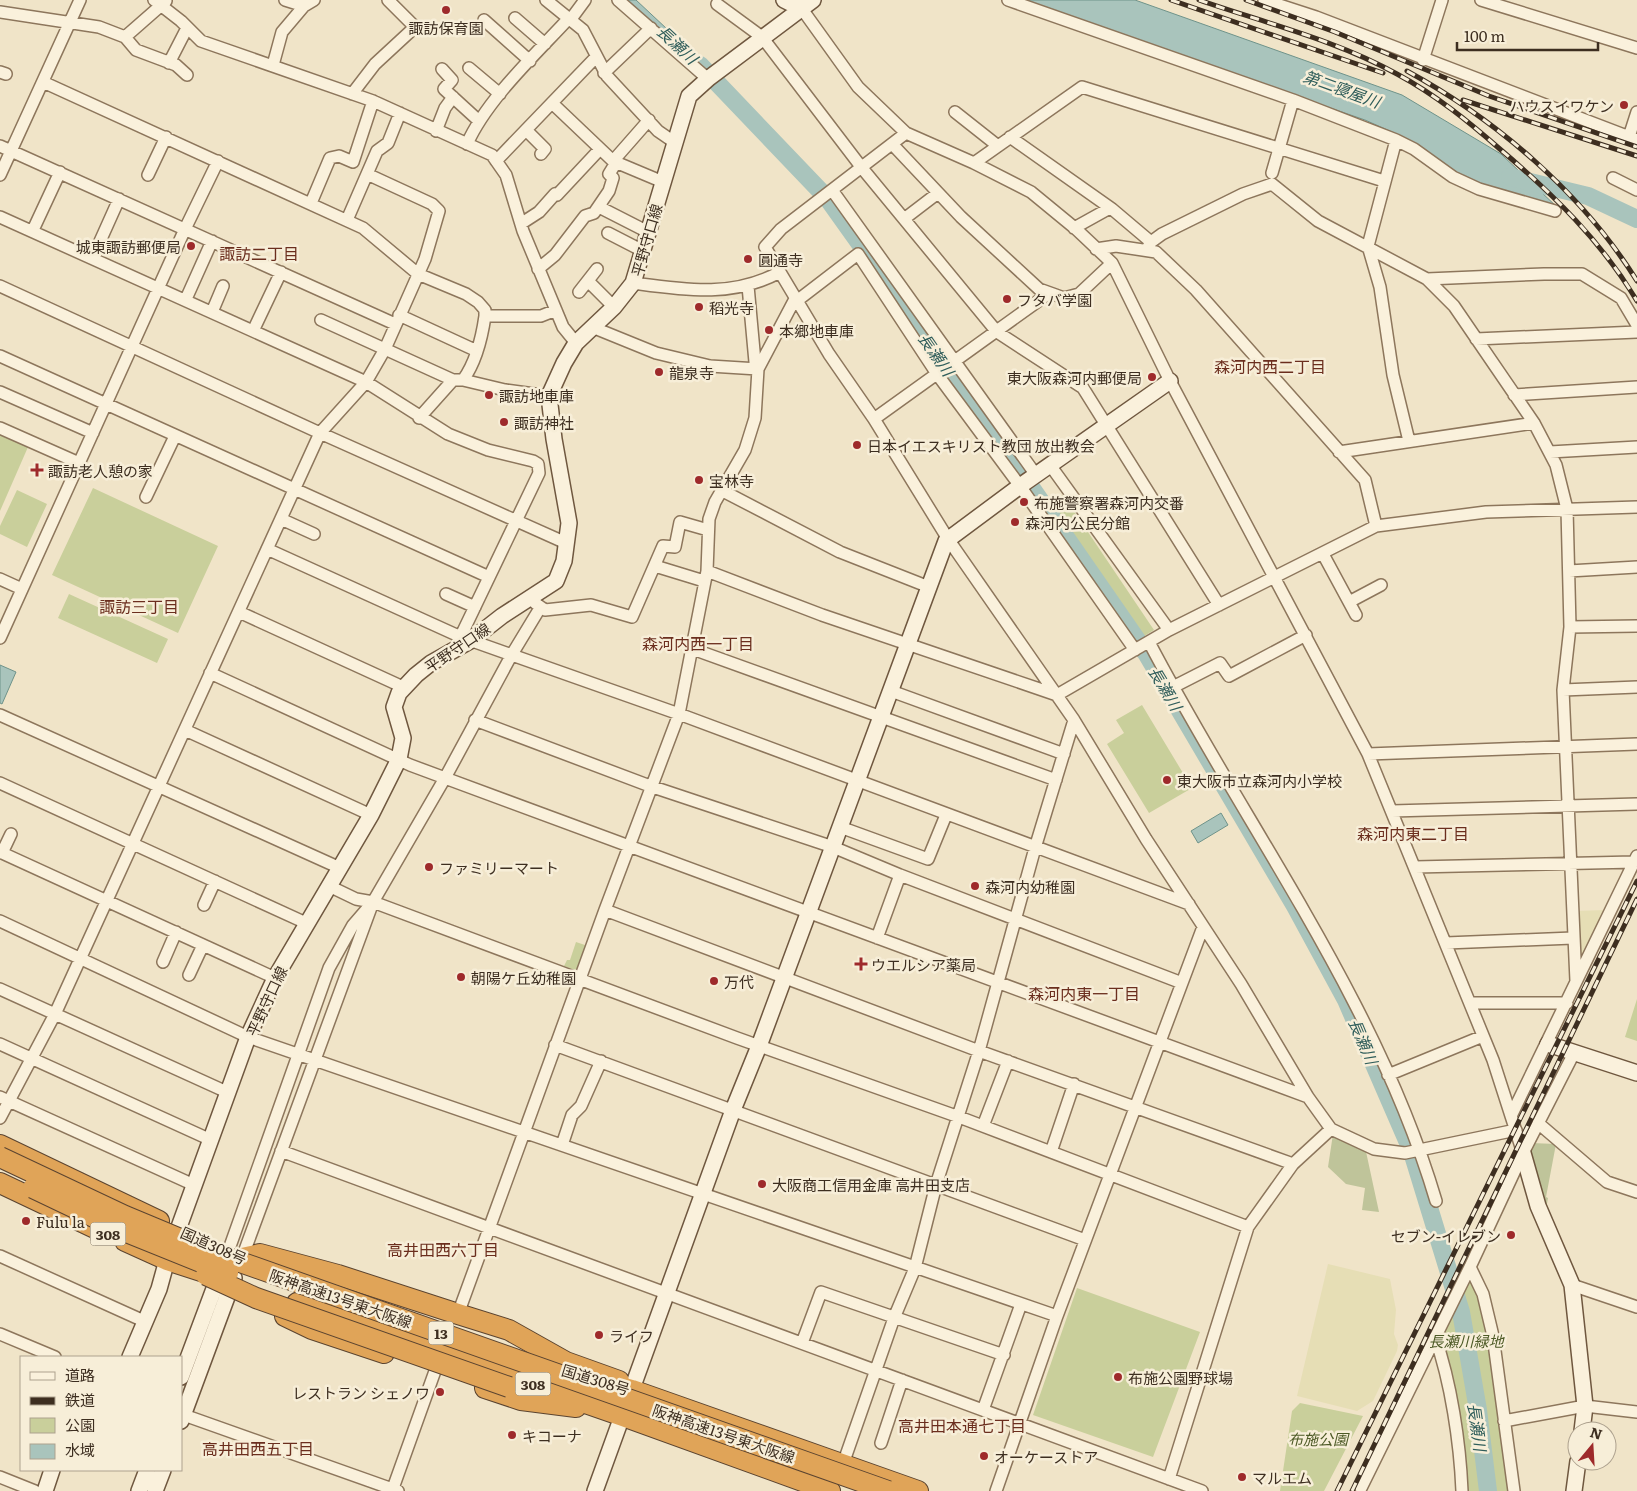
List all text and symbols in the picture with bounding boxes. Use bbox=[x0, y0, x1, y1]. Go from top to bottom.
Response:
marker: 諏訪保育園 bbox=[440, 4, 452, 16]
place label: 諏訪保育園 bbox=[408, 16, 484, 39]
water label: 長瀬川 bbox=[652, 19, 705, 71]
scale bar bbox=[1457, 20, 1598, 52]
text: 100 m bbox=[1464, 24, 1505, 47]
water label: 第二寝屋川 bbox=[1300, 63, 1386, 114]
place label: ハウスイワケン bbox=[1509, 94, 1614, 117]
marker: ハウスイワケン bbox=[1618, 99, 1630, 111]
street label: 平野守口線 bbox=[625, 201, 667, 279]
place label: 城東諏訪郵便局 bbox=[76, 235, 181, 258]
marker: 城東諏訪郵便局 bbox=[185, 240, 197, 252]
district label: 諏訪二丁目 bbox=[219, 241, 299, 265]
place label: 圓通寺 bbox=[758, 248, 803, 271]
marker: 圓通寺 bbox=[742, 253, 754, 265]
place label: フタバ学園 bbox=[1017, 288, 1092, 311]
marker: フタバ学園 bbox=[1001, 293, 1013, 305]
place label: 稻光寺 bbox=[709, 296, 754, 319]
marker: 稻光寺 bbox=[693, 301, 705, 313]
place label: 本郷地車庫 bbox=[779, 319, 854, 342]
marker: 本郷地車庫 bbox=[763, 324, 775, 336]
water label: 長瀬川 bbox=[913, 327, 962, 382]
district label: 森河内西二丁目 bbox=[1214, 354, 1326, 378]
place label: 龍泉寺 bbox=[669, 361, 714, 384]
marker: 龍泉寺 bbox=[653, 366, 665, 378]
place label: 東大阪森河内郵便局 bbox=[1007, 366, 1142, 389]
marker: 東大阪森河内郵便局 bbox=[1146, 371, 1158, 383]
place label: 諏訪地車庫 bbox=[499, 384, 574, 407]
marker: 諏訪地車庫 bbox=[483, 389, 495, 401]
place label: 諏訪神社 bbox=[514, 411, 574, 434]
marker: 諏訪神社 bbox=[498, 416, 510, 428]
place label: 日本イエスキリスト教団 放出教会 bbox=[867, 434, 1095, 457]
marker: 日本イエスキリスト教団 放出教会 bbox=[851, 439, 863, 451]
place label: 諏訪老人憩の家 bbox=[48, 459, 153, 482]
marker: 諏訪老人憩の家 bbox=[30, 463, 44, 477]
place label: 宝林寺 bbox=[709, 469, 754, 492]
marker: 宝林寺 bbox=[693, 474, 705, 486]
place label: 布施警察署森河内交番 bbox=[1034, 491, 1184, 514]
marker: 布施警察署森河内交番 bbox=[1018, 496, 1030, 508]
place label: 森河内公民分館 bbox=[1025, 511, 1130, 534]
marker: 森河内公民分館 bbox=[1009, 516, 1021, 528]
district label: 諏訪三丁目 bbox=[99, 594, 179, 618]
street label: 平野守口線 bbox=[419, 616, 495, 678]
district label: 森河内西一丁目 bbox=[642, 631, 754, 655]
water label: 長瀬川 bbox=[1143, 661, 1190, 716]
place label: 東大阪市立森河内小学校 bbox=[1177, 769, 1342, 792]
marker: 東大阪市立森河内小学校 bbox=[1161, 774, 1173, 786]
district label: 森河内東二丁目 bbox=[1357, 821, 1469, 845]
place label: ファミリーマート bbox=[439, 856, 559, 879]
marker: ファミリーマート bbox=[423, 861, 435, 873]
place label: 森河内幼稚園 bbox=[985, 875, 1075, 898]
marker: 森河内幼稚園 bbox=[969, 880, 981, 892]
place label: ウエルシア薬局 bbox=[871, 953, 976, 976]
marker: ウエルシア薬局 bbox=[855, 958, 867, 970]
street label: 平野守口線 bbox=[240, 962, 292, 1040]
place label: 朝陽ケ丘幼稚園 bbox=[471, 966, 576, 989]
place label: 万代 bbox=[724, 970, 754, 993]
marker: 朝陽ケ丘幼稚園 bbox=[455, 971, 467, 983]
marker: 万代 bbox=[708, 975, 720, 987]
district label: 森河内東一丁目 bbox=[1028, 981, 1140, 1005]
water label: 長瀬川 bbox=[1344, 1014, 1385, 1070]
place label: 大阪商工信用金庫 高井田支店 bbox=[772, 1173, 970, 1196]
marker: 大阪商工信用金庫 高井田支店 bbox=[756, 1178, 768, 1190]
place label: Fulu la bbox=[36, 1210, 86, 1233]
marker: Fulu la bbox=[20, 1215, 32, 1227]
street label: 国道308号 bbox=[177, 1220, 251, 1270]
road number: 308 bbox=[90, 1222, 126, 1246]
place label: セブン-イレブン bbox=[1391, 1224, 1501, 1247]
marker: セブン-イレブン bbox=[1505, 1229, 1517, 1241]
district label: 高井田西六丁目 bbox=[387, 1237, 499, 1261]
street label: 阪神高速13号東大阪線 bbox=[267, 1263, 415, 1333]
road number: 13 bbox=[428, 1322, 454, 1345]
place label: ライフ bbox=[609, 1324, 654, 1347]
marker: ライフ bbox=[593, 1329, 605, 1341]
park label: 長瀬川緑地 bbox=[1428, 1329, 1505, 1352]
legend bbox=[20, 1356, 182, 1471]
street label: 国道308号 bbox=[559, 1358, 633, 1400]
text: 道路 bbox=[65, 1363, 95, 1386]
place label: 布施公園野球場 bbox=[1128, 1366, 1233, 1389]
marker: 布施公園野球場 bbox=[1112, 1371, 1124, 1383]
road number: 308 bbox=[516, 1372, 550, 1396]
place label: レストラン シェノワ bbox=[292, 1381, 430, 1404]
marker: レストラン シェノワ bbox=[434, 1386, 446, 1398]
text: 鉄道 bbox=[65, 1388, 95, 1411]
street label: 阪神高速13号東大阪線 bbox=[650, 1398, 798, 1468]
water label: 長瀬川 bbox=[1463, 1402, 1494, 1454]
text: 公園 bbox=[65, 1413, 95, 1436]
district label: 高井田本通七丁目 bbox=[898, 1413, 1026, 1437]
north arrow bbox=[1567, 1421, 1617, 1471]
text: N bbox=[1588, 1421, 1605, 1444]
place label: キコーナ bbox=[522, 1424, 582, 1447]
park label: 布施公園 bbox=[1288, 1427, 1350, 1450]
marker: キコーナ bbox=[506, 1429, 518, 1441]
district label: 高井田西五丁目 bbox=[202, 1436, 314, 1460]
text: 水域 bbox=[65, 1438, 95, 1461]
place label: オーケーストア bbox=[994, 1445, 1098, 1468]
marker: オーケーストア bbox=[978, 1450, 990, 1462]
place label: マルエム bbox=[1252, 1466, 1312, 1489]
marker: マルエム bbox=[1236, 1471, 1248, 1483]

